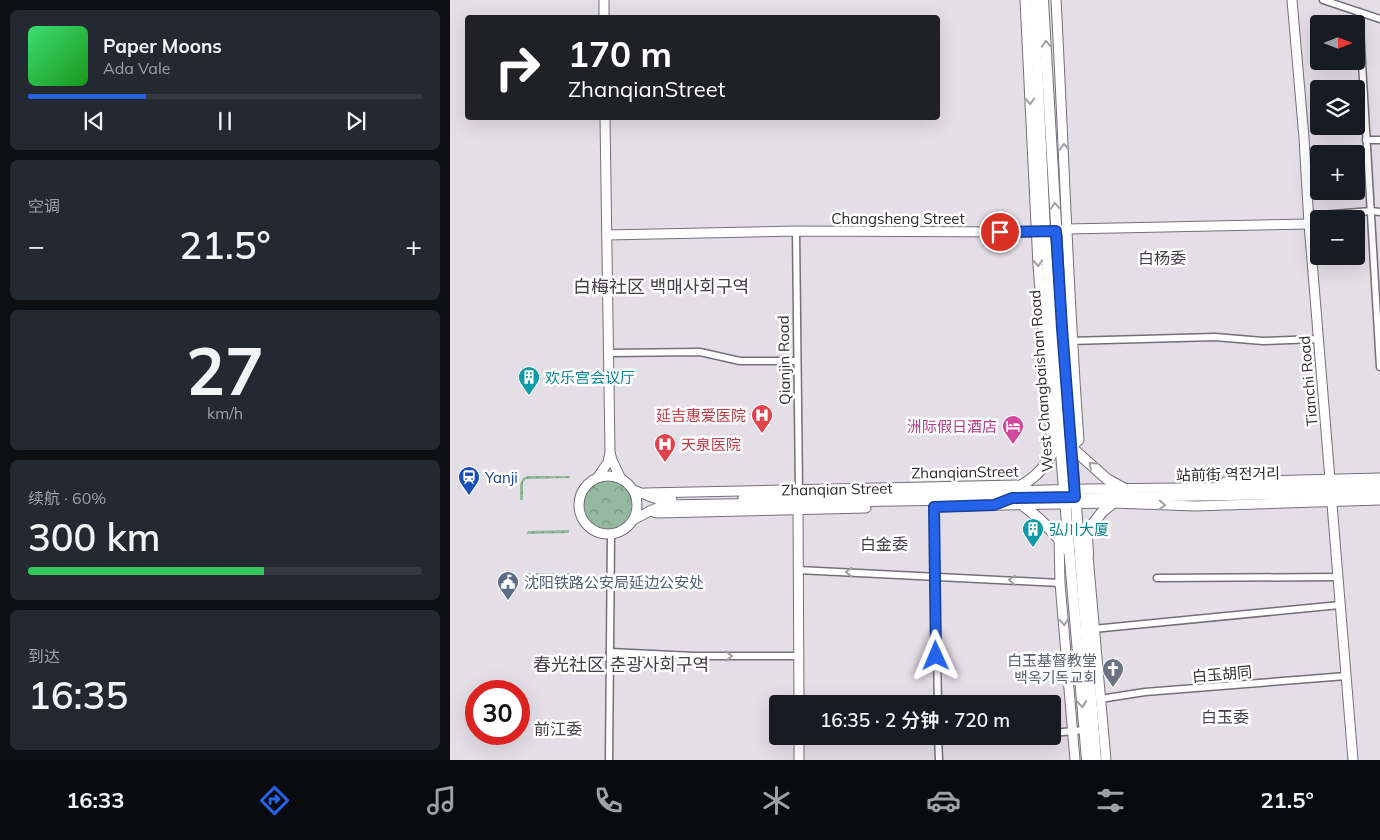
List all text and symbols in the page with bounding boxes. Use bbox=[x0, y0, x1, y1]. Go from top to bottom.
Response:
north arrow bbox=[1310, 15, 1365, 70]
map controls bbox=[1310, 15, 1365, 265]
text: 170 m bbox=[568, 32, 672, 76]
text: Paper Moons bbox=[103, 34, 222, 58]
icon: right bbox=[485, 35, 550, 100]
one-way arrow bbox=[1040, 40, 1051, 48]
text: Ada Vale bbox=[103, 58, 170, 78]
text: ZhanqianStreet bbox=[568, 75, 725, 103]
button: layers bbox=[1310, 80, 1365, 135]
one-way arrow bbox=[1025, 98, 1035, 105]
icon: previous bbox=[80, 107, 108, 135]
icon: pause bbox=[211, 107, 239, 135]
icon: next bbox=[342, 107, 370, 135]
one-way arrow bbox=[1058, 142, 1069, 150]
button: + bbox=[1310, 145, 1365, 200]
text: 空调 bbox=[28, 196, 60, 216]
one-way arrow bbox=[1050, 202, 1061, 210]
street label: Changsheng Street bbox=[831, 209, 965, 228]
button: − bbox=[1310, 210, 1365, 265]
pin bbox=[979, 211, 1021, 253]
icon: arrive bbox=[986, 218, 1014, 246]
text: 21.5° bbox=[179, 221, 271, 269]
text: − bbox=[28, 228, 45, 263]
text: + bbox=[405, 228, 422, 263]
district label: 白杨委 bbox=[1138, 248, 1186, 268]
one-way arrow bbox=[1033, 260, 1044, 268]
district label: 白梅社区 백매사회구역 bbox=[573, 275, 749, 298]
street label: West Changbaishan Road bbox=[1025, 289, 1057, 473]
street label: Qianjin Road bbox=[774, 315, 794, 405]
text: 27 bbox=[186, 330, 264, 411]
street label: Tianchi Road bbox=[1295, 335, 1321, 427]
building icon: 欢乐宫会议厅 bbox=[517, 365, 541, 396]
place label: 欢乐宫会议厅 bbox=[545, 368, 635, 387]
text: km/h bbox=[207, 403, 243, 423]
hospital icon: 延吉惠爱医院 bbox=[750, 403, 774, 434]
place label: 延吉惠爱医院 bbox=[656, 406, 746, 425]
hotel icon: 洲际假日酒店 bbox=[1001, 414, 1025, 445]
place label: 洲际假日酒店 bbox=[907, 417, 997, 436]
hospital icon: 天泉医院 bbox=[653, 432, 677, 463]
place label: 天泉医院 bbox=[681, 435, 741, 454]
street label: ZhanqianStreet bbox=[911, 462, 1019, 482]
one-way arrow bbox=[1088, 462, 1097, 471]
street label: 站前街 역전거리 bbox=[1176, 464, 1280, 484]
station icon: Yanji bbox=[457, 465, 481, 496]
place label: Yanji bbox=[484, 468, 518, 487]
street label: Zhanqian Street bbox=[781, 479, 893, 499]
text: 续航 · 60% bbox=[28, 488, 106, 508]
one-way arrow bbox=[1158, 499, 1166, 510]
text: 300 km bbox=[28, 513, 161, 561]
building icon: 弘川大厦 bbox=[1021, 517, 1045, 548]
place label: 弘川大厦 bbox=[1049, 520, 1109, 539]
district label: 白金委 bbox=[860, 534, 908, 554]
one-way arrow bbox=[845, 567, 853, 578]
public building icon: 沈阳铁路公安局延边公安处 bbox=[496, 570, 520, 601]
place label: 沈阳铁路公安局延边公安处 bbox=[524, 573, 704, 592]
one-way arrow bbox=[1007, 575, 1015, 586]
one-way arrow bbox=[1058, 618, 1069, 626]
position arrow bbox=[909, 629, 961, 681]
text: 到达 bbox=[28, 646, 60, 666]
one-way arrow bbox=[725, 651, 733, 661]
place label: 白玉基督教堂 백옥기독교회 bbox=[1007, 651, 1097, 687]
district label: 春光社区 춘광사회구역 bbox=[533, 653, 709, 676]
church icon: 白玉基督教堂 백옥기독교회 bbox=[1101, 657, 1125, 688]
street label: 白玉胡同 bbox=[1191, 662, 1253, 686]
text: 16:35 bbox=[28, 671, 128, 719]
speed limit sign: 30 bbox=[465, 680, 530, 745]
one-way arrow bbox=[1077, 701, 1088, 709]
district label: 白玉委 bbox=[1201, 707, 1249, 727]
text: 16:35 · 2 分钟 · 720 m bbox=[820, 708, 1010, 732]
district label: 前江委 bbox=[534, 719, 582, 739]
icon: directions bbox=[257, 783, 292, 818]
icon: music bbox=[424, 783, 459, 818]
icon: phone bbox=[591, 783, 626, 818]
icon: climate bbox=[759, 783, 794, 818]
icon: car bbox=[926, 783, 961, 818]
icon: filters bbox=[1093, 783, 1128, 818]
text: 16:33 bbox=[66, 786, 124, 814]
text: 21.5° bbox=[1260, 786, 1314, 814]

